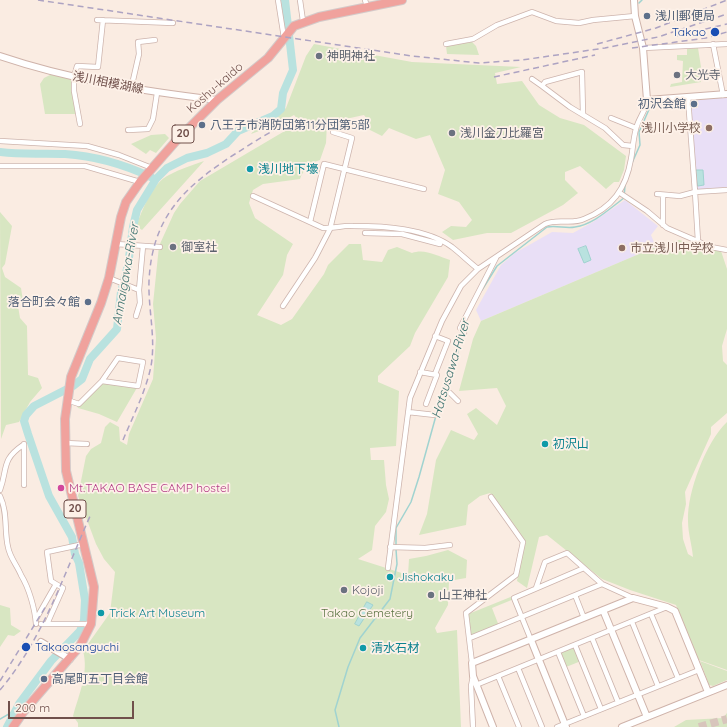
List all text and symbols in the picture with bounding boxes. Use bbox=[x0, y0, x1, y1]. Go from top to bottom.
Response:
place label: 浅川郵便局 bbox=[655, 9, 715, 23]
marker: 浅川郵便局 bbox=[642, 11, 652, 21]
place label: Takao bbox=[672, 25, 706, 39]
marker: Takao bbox=[709, 26, 721, 38]
place label: 神明神社 bbox=[327, 49, 375, 63]
marker: 神明神社 bbox=[314, 51, 324, 61]
street label: Koshu-kaido bbox=[184, 60, 246, 116]
place label: 大光寺 bbox=[685, 68, 721, 82]
street label: 浅川相模湖線 bbox=[71, 69, 145, 97]
marker: 大光寺 bbox=[672, 70, 682, 80]
place label: 初沢会館 bbox=[638, 97, 686, 111]
marker: 初沢会館 bbox=[689, 99, 699, 109]
place label: 八王子市消防団第11分団第5部 bbox=[210, 118, 369, 132]
marker: 八王子市消防団第11分団第5部 bbox=[197, 120, 207, 130]
place label: 浅川小学校 bbox=[641, 121, 701, 135]
marker: 浅川小学校 bbox=[704, 123, 714, 133]
road number: 20 bbox=[172, 125, 194, 143]
place label: 浅川金刀比羅宮 bbox=[460, 126, 544, 140]
marker: 浅川金刀比羅宮 bbox=[447, 128, 457, 138]
place label: 浅川地下壕 bbox=[258, 162, 318, 176]
marker: 浅川地下壕 bbox=[245, 164, 255, 174]
water label: Annaigawa-River bbox=[109, 222, 143, 326]
place label: 御室社 bbox=[181, 240, 217, 254]
place label: 市立浅川中学校 bbox=[630, 241, 714, 255]
marker: 御室社 bbox=[168, 242, 178, 252]
marker: 市立浅川中学校 bbox=[617, 243, 627, 253]
place label: 落合町会々館 bbox=[8, 295, 80, 309]
marker: 落合町会々館 bbox=[83, 297, 93, 307]
water label: Hatsusawa-River bbox=[429, 318, 473, 420]
place label: 初沢山 bbox=[553, 437, 589, 451]
marker: 初沢山 bbox=[540, 439, 550, 449]
place label: Mt.TAKAO BASE CAMP hostel bbox=[69, 481, 229, 495]
marker: Mt.TAKAO BASE CAMP hostel bbox=[56, 483, 66, 493]
road number: 20 bbox=[64, 500, 86, 518]
place label: Jishokaku bbox=[398, 570, 454, 584]
marker: Jishokaku bbox=[385, 572, 395, 582]
place label: Kojoji bbox=[352, 583, 383, 597]
marker: Kojoji bbox=[339, 585, 349, 595]
place label: 山王神社 bbox=[439, 588, 487, 602]
marker: 山王神社 bbox=[426, 590, 436, 600]
place label: Trick Art Museum bbox=[109, 606, 205, 620]
park label: Takao Cemetery bbox=[321, 606, 413, 620]
marker: Trick Art Museum bbox=[96, 608, 106, 618]
place label: Takaosanguchi bbox=[35, 640, 119, 654]
marker: Takaosanguchi bbox=[20, 641, 32, 653]
place label: 清水石材 bbox=[371, 641, 419, 655]
marker: 清水石材 bbox=[358, 643, 368, 653]
place label: 高尾町五丁目会館 bbox=[52, 672, 148, 686]
marker: 高尾町五丁目会館 bbox=[39, 674, 49, 684]
scale bar bbox=[10, 693, 136, 719]
text: 200 m bbox=[15, 700, 50, 715]

